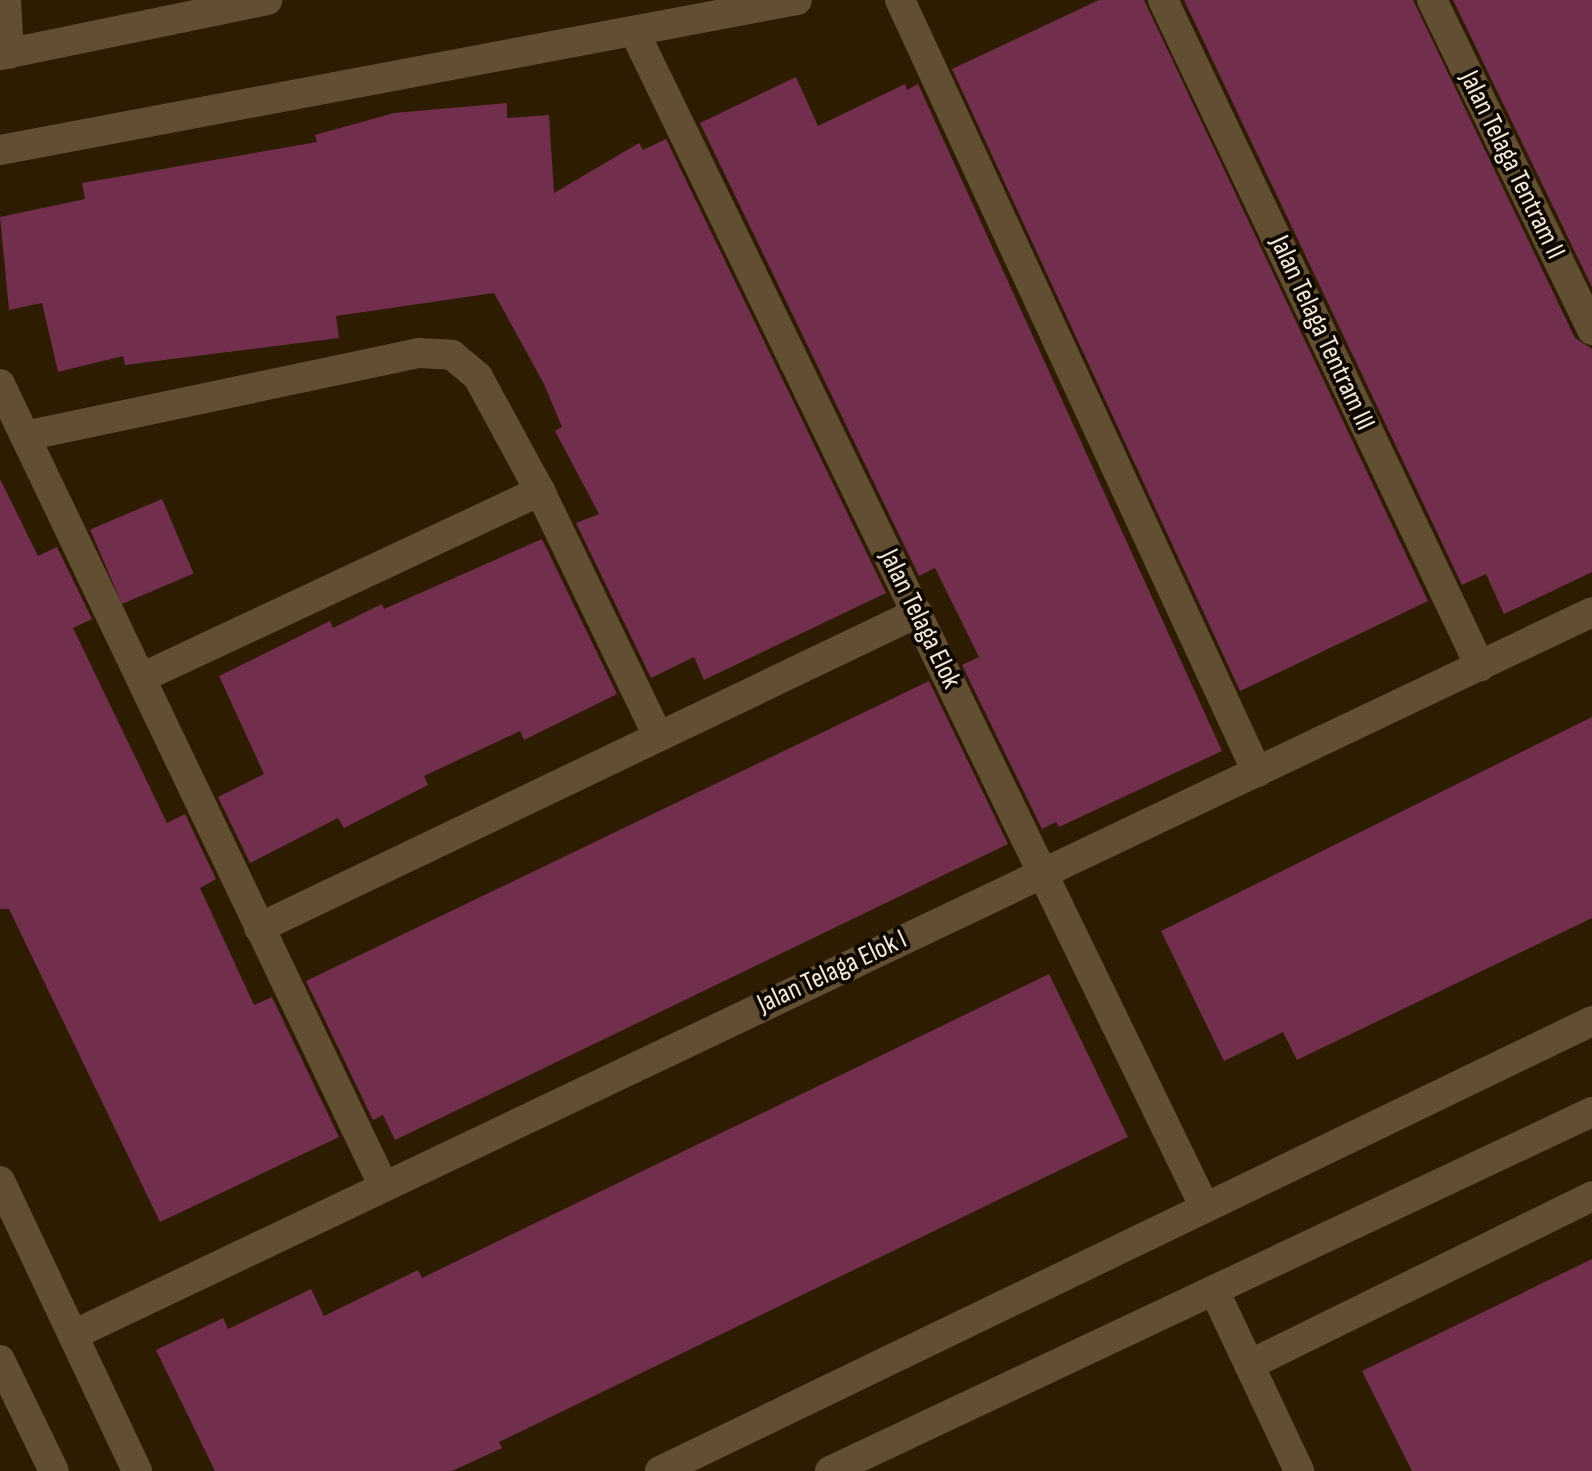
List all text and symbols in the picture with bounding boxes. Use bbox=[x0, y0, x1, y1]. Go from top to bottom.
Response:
street label: Jalan Telaga Tentram II bbox=[1452, 65, 1572, 265]
street label: Jalan Telaga Tentram III bbox=[1262, 230, 1382, 436]
street label: Jalan Telaga Elok bbox=[872, 544, 968, 694]
street label: Jalan Telaga Elok I bbox=[752, 923, 912, 1021]

